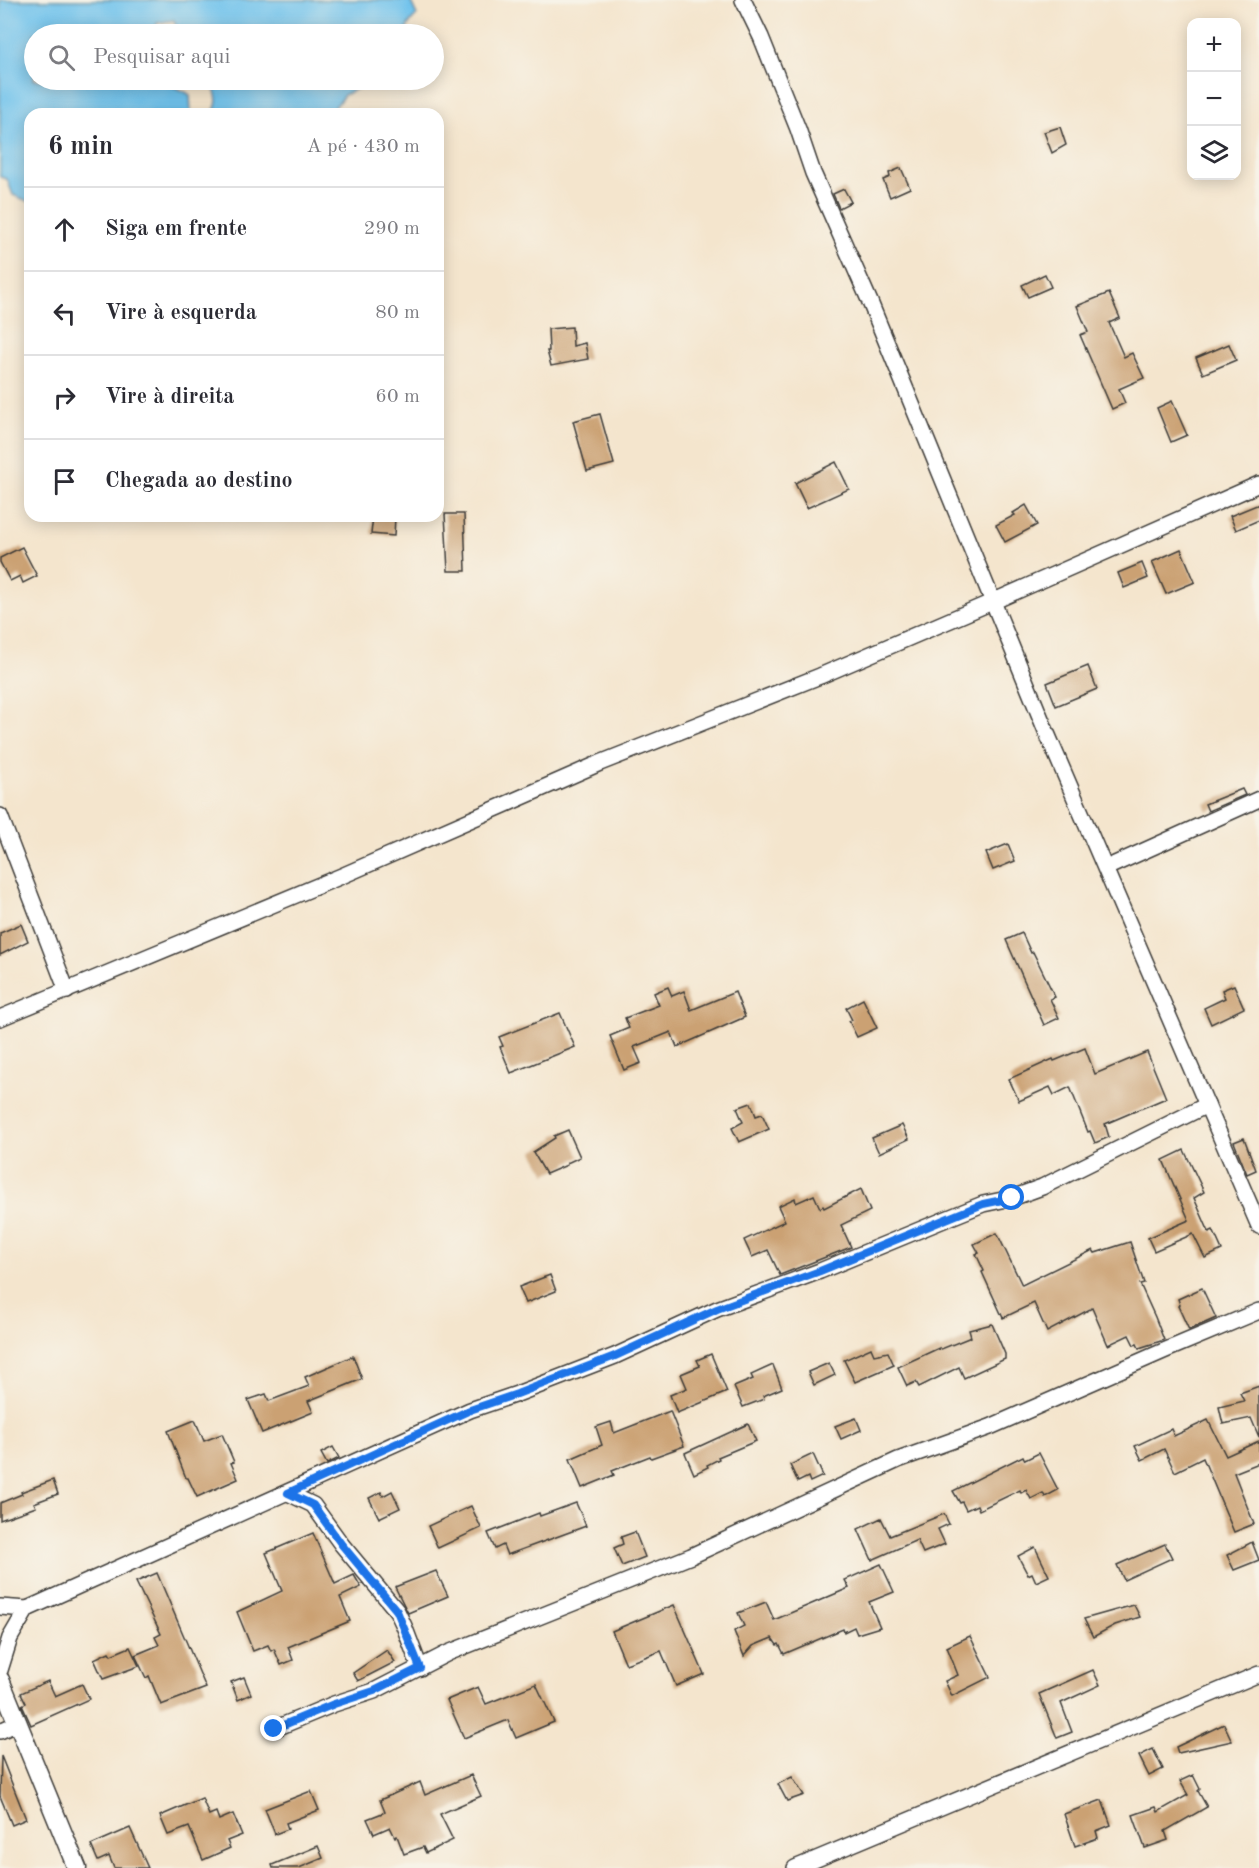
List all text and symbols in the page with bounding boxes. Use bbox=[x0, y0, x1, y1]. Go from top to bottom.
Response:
map controls bbox=[1187, 18, 1241, 180]
button: + bbox=[1187, 18, 1241, 72]
search box bbox=[24, 24, 444, 90]
icon: search bbox=[45, 41, 78, 74]
text: Pesquisar aqui bbox=[93, 46, 230, 68]
button: − bbox=[1187, 72, 1241, 126]
button: layers bbox=[1187, 126, 1241, 180]
text: 6 min bbox=[48, 134, 113, 160]
text: A pé · 430 m bbox=[306, 137, 420, 157]
icon: ahead bbox=[48, 213, 81, 246]
text: Siga em frente bbox=[105, 218, 247, 240]
text: 290 m bbox=[364, 219, 420, 239]
icon: left bbox=[48, 297, 81, 330]
text: Vire à esquerda bbox=[105, 302, 257, 324]
text: 80 m bbox=[375, 303, 420, 323]
icon: right bbox=[48, 381, 81, 414]
text: Vire à direita bbox=[105, 386, 235, 408]
text: 60 m bbox=[375, 387, 420, 407]
icon: arrive bbox=[48, 465, 81, 498]
text: Chegada ao destino bbox=[105, 470, 293, 492]
route start bbox=[998, 1184, 1024, 1210]
route end bbox=[260, 1715, 286, 1741]

